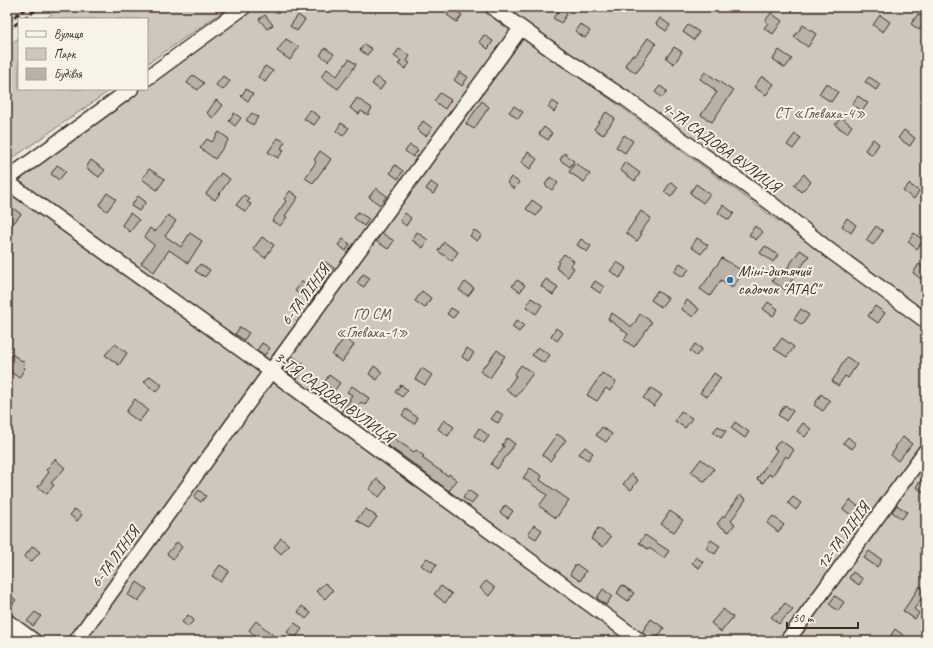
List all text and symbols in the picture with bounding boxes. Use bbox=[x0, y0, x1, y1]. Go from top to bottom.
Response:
legend bbox=[18, 18, 148, 90]
text: Вулиця bbox=[54, 26, 83, 42]
text: Парк bbox=[54, 46, 77, 62]
text: Будівля bbox=[54, 66, 83, 82]
street label: 4-ТА САДОВА ВУЛИЦЯ bbox=[658, 97, 786, 198]
park label: СТ «Глеваха-4» bbox=[774, 103, 866, 123]
street label: 6-ТА ЛІНІЯ bbox=[276, 259, 335, 329]
place label: Міні-дитячий садочок "АТАС" bbox=[738, 261, 823, 299]
marker: Міні-дитячий садочок "АТАС" bbox=[725, 275, 735, 285]
park label: ГО СМ «Глеваха-1» bbox=[336, 304, 408, 342]
street label: 3-ТЯ САДОВА ВУЛИЦЯ bbox=[270, 347, 399, 448]
street label: 12-ТА ЛІНІЯ bbox=[812, 497, 875, 573]
street label: 6-ТА ЛІНІЯ bbox=[86, 521, 145, 591]
scale bar bbox=[787, 604, 858, 630]
text: 50 m bbox=[793, 610, 815, 626]

